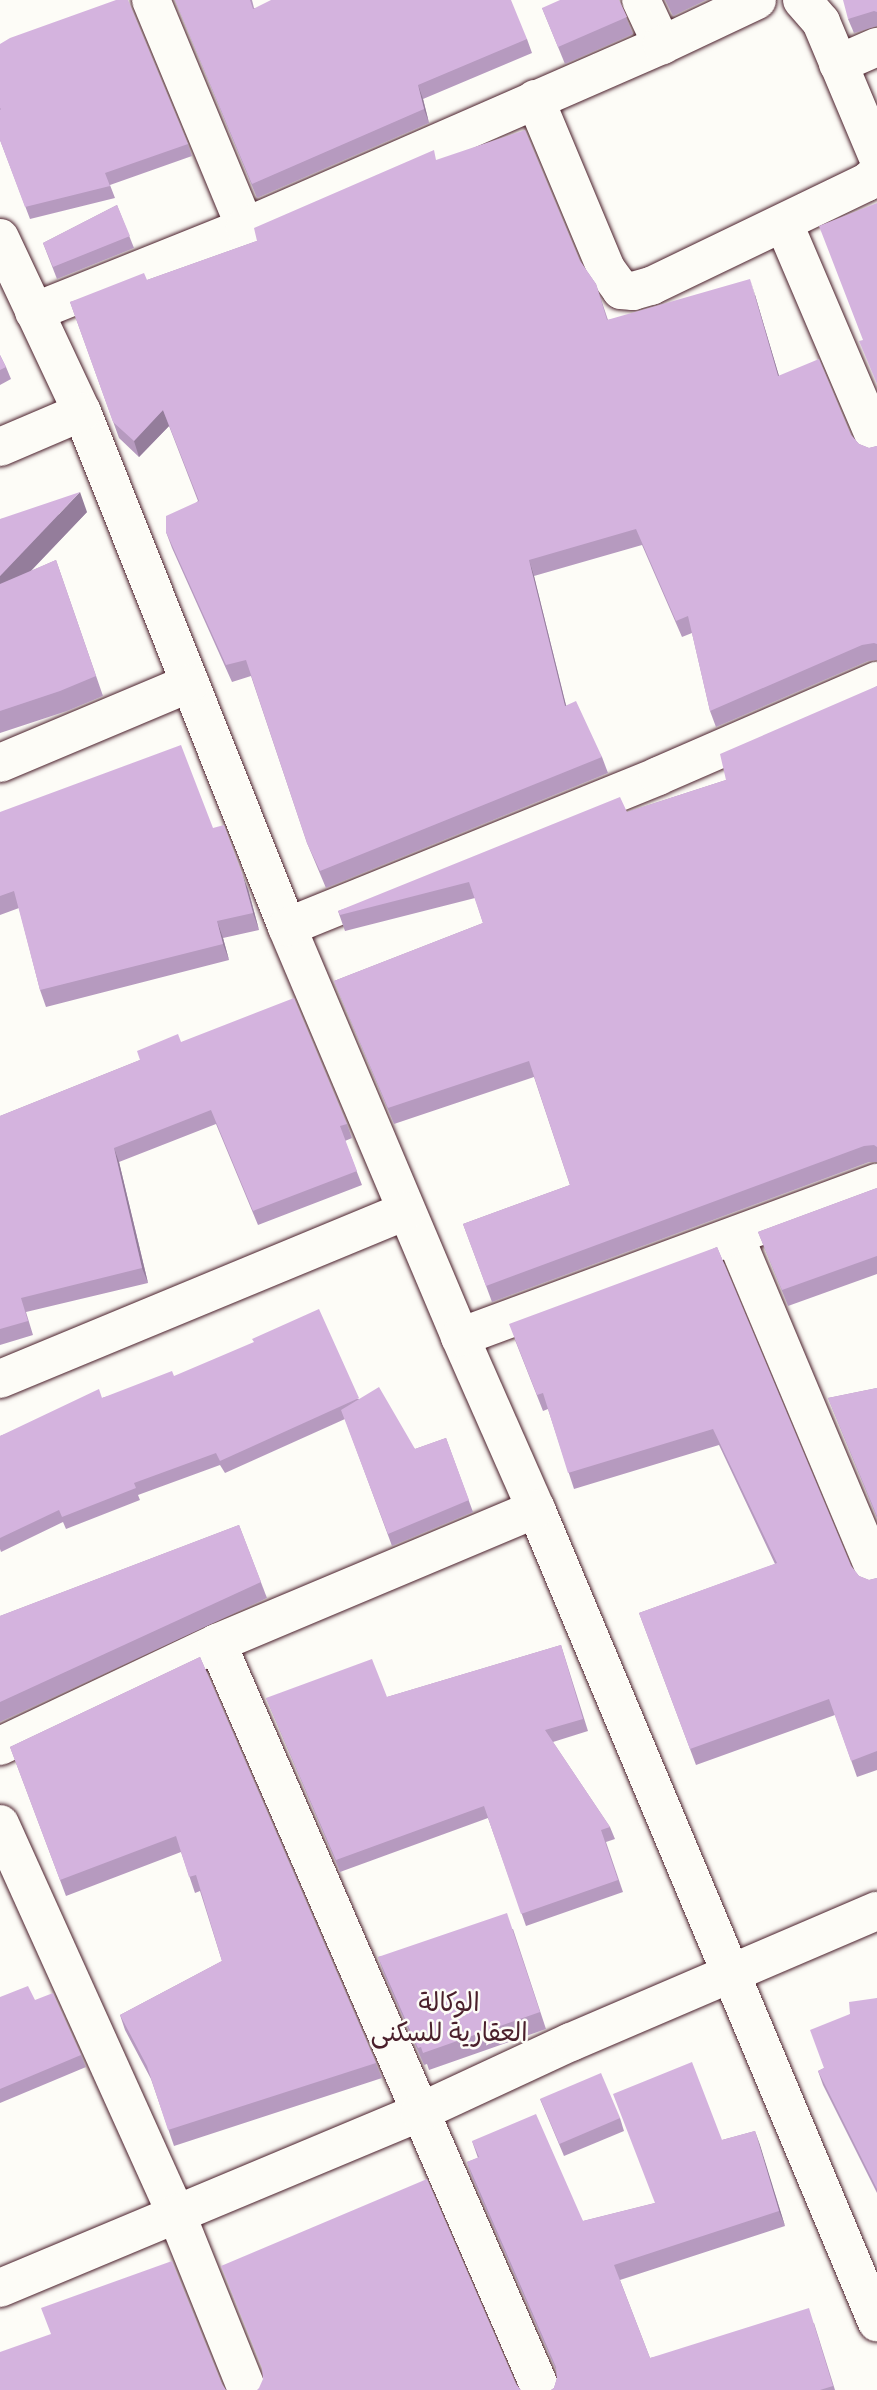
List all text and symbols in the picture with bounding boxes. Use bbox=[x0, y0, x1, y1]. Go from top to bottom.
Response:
district label: الوكالة العقارية للسكنى bbox=[370, 1990, 528, 2052]

